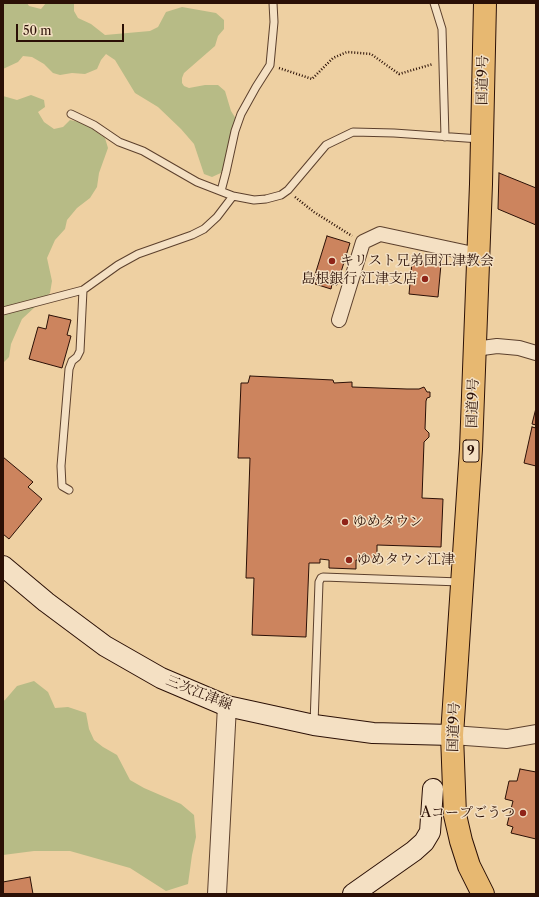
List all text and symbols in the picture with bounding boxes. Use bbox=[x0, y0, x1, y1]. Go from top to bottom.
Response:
scale bar bbox=[18, 16, 126, 42]
text: 50 m bbox=[23, 23, 52, 38]
street label: 国道9号 bbox=[474, 55, 492, 105]
place label: キリスト兄弟団江津教会 bbox=[340, 253, 494, 269]
marker: キリスト兄弟団江津教会 bbox=[327, 256, 337, 266]
place label: 島根銀行 江津支店 bbox=[301, 271, 417, 287]
marker: 島根銀行 江津支店 bbox=[420, 274, 430, 284]
street label: 国道9号 bbox=[464, 378, 482, 428]
road number: 9 bbox=[463, 440, 479, 462]
place label: ゆめタウン bbox=[353, 514, 423, 530]
marker: ゆめタウン bbox=[340, 517, 350, 527]
place label: ゆめタウン江津 bbox=[357, 552, 455, 568]
marker: ゆめタウン江津 bbox=[344, 555, 354, 565]
street label: 三次江津線 bbox=[163, 672, 235, 714]
street label: 国道9号 bbox=[445, 702, 463, 752]
place label: Aコープごうつ bbox=[421, 805, 515, 821]
marker: Aコープごうつ bbox=[518, 808, 528, 818]

